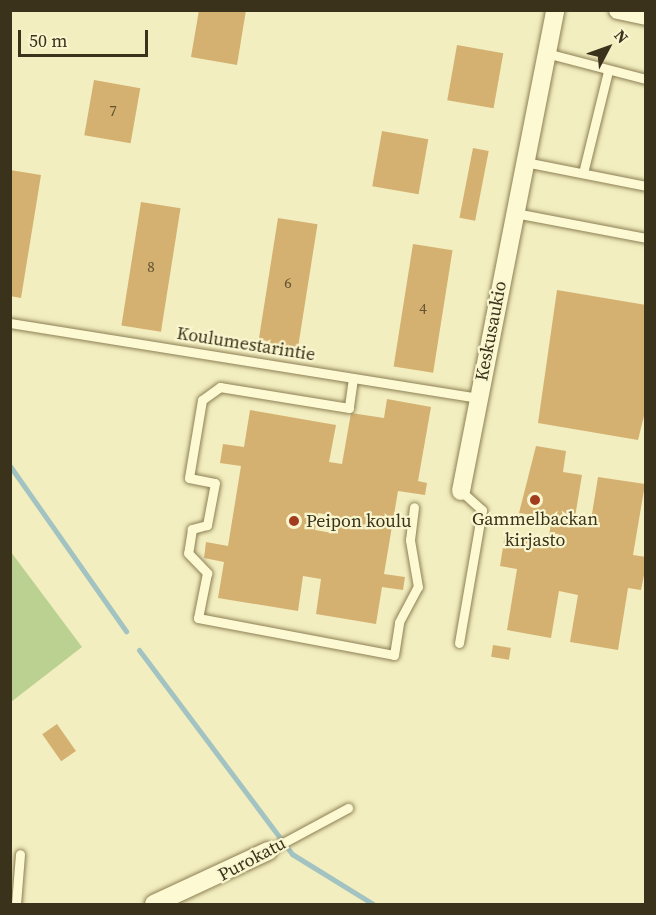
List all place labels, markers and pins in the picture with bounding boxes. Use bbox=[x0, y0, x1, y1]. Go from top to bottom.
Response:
marker: Gammelbackan kirjasto bbox=[528, 493, 542, 507]
place label: Gammelbackan kirjasto bbox=[472, 509, 598, 552]
place label: Peipon koulu bbox=[306, 510, 411, 532]
marker: Peipon koulu bbox=[287, 514, 301, 528]

